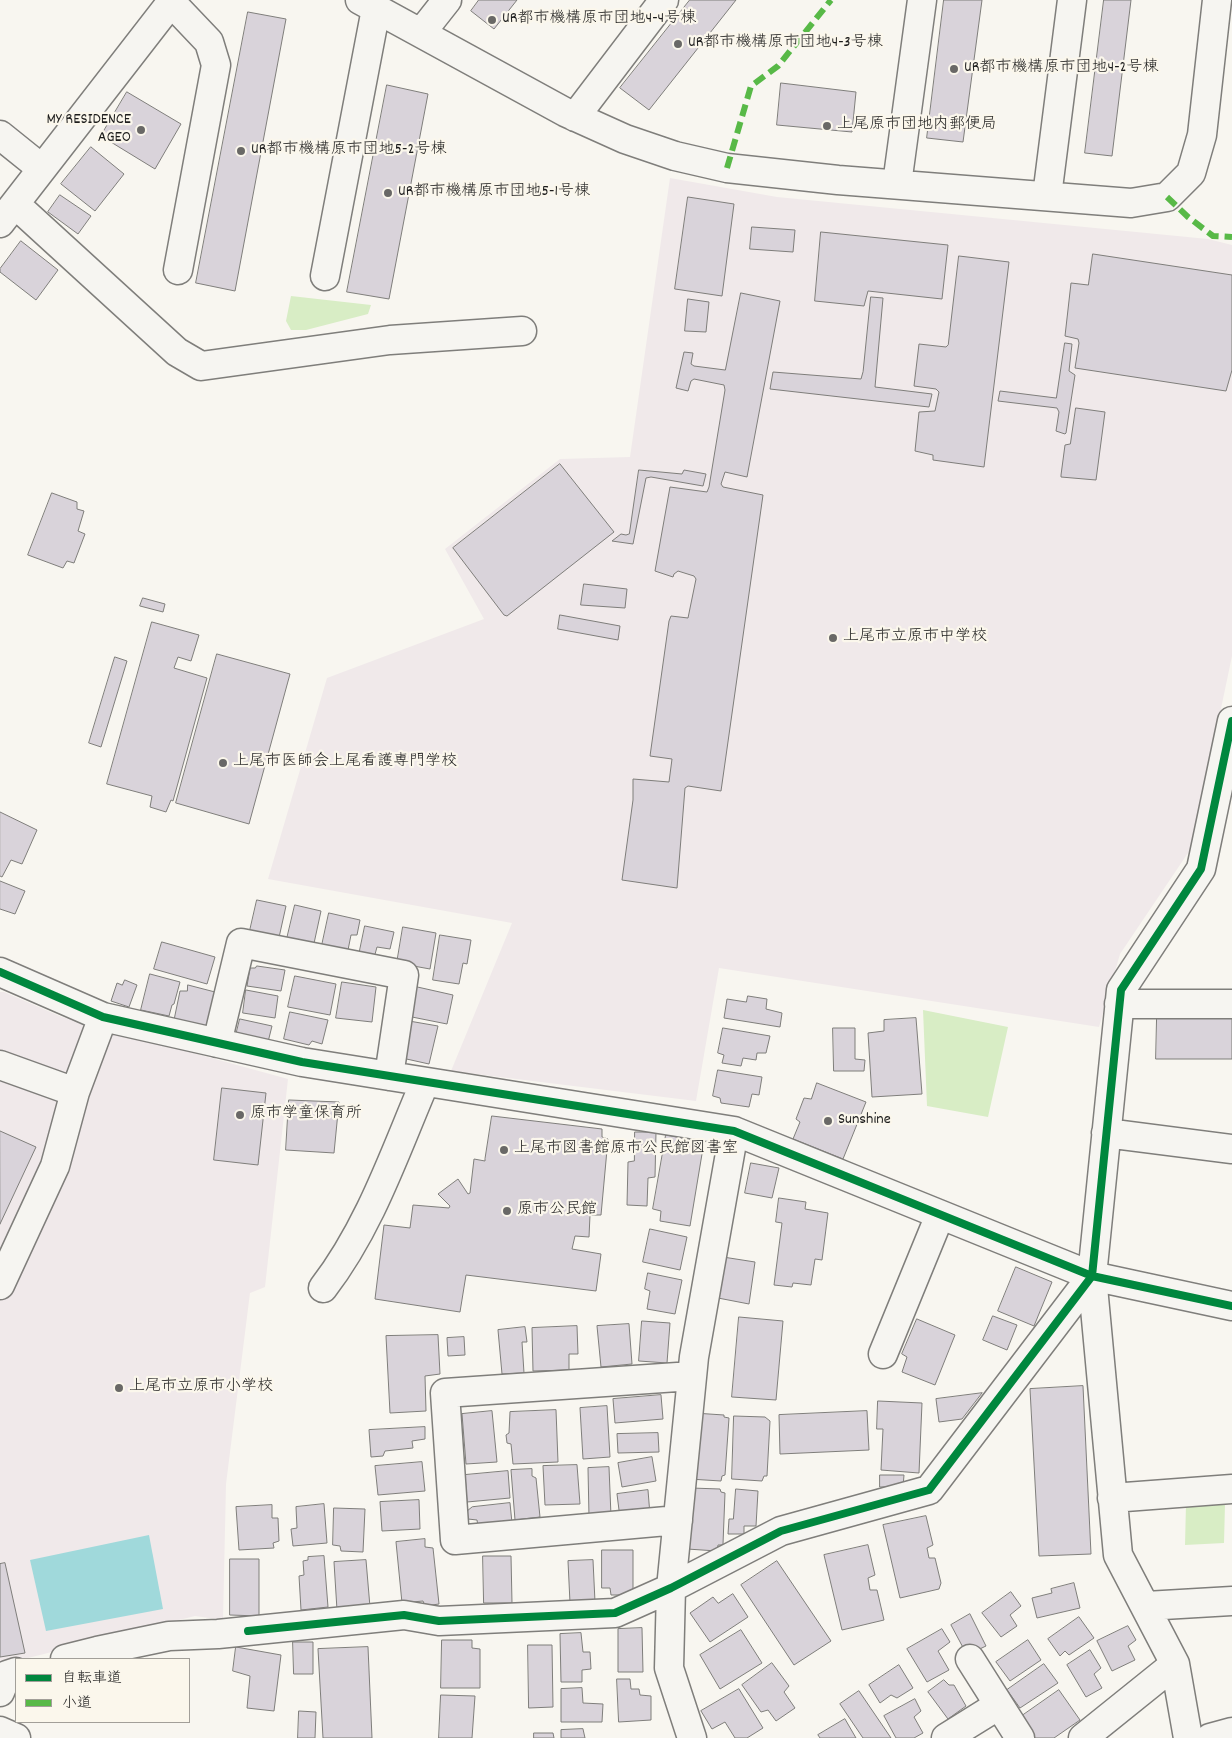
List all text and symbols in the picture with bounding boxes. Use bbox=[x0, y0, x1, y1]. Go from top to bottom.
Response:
place label: UR都市機構原市団地4-4号棟 bbox=[502, 10, 696, 30]
marker: UR都市機構原市団地4-4号棟 bbox=[486, 14, 498, 26]
place label: UR都市機構原市団地4-3号棟 bbox=[688, 34, 883, 54]
marker: UR都市機構原市団地4-3号棟 bbox=[672, 38, 684, 50]
place label: UR都市機構原市団地4-2号棟 bbox=[964, 59, 1159, 79]
marker: UR都市機構原市団地4-2号棟 bbox=[948, 63, 960, 75]
place label: MY RESIDENCE AGEO bbox=[46, 111, 131, 149]
place label: 上尾原市団地内郵便局 bbox=[837, 116, 997, 136]
marker: 上尾原市団地内郵便局 bbox=[821, 120, 833, 132]
marker: MY RESIDENCE AGEO bbox=[135, 124, 147, 136]
place label: UR都市機構原市団地5-2号棟 bbox=[251, 141, 446, 161]
marker: UR都市機構原市団地5-2号棟 bbox=[235, 145, 247, 157]
place label: UR都市機構原市団地5-1号棟 bbox=[398, 183, 590, 203]
marker: UR都市機構原市団地5-1号棟 bbox=[382, 187, 394, 199]
place label: 上尾市立原市中学校 bbox=[843, 628, 987, 648]
marker: 上尾市立原市中学校 bbox=[827, 632, 839, 644]
place label: 上尾市医師会上尾看護専門学校 bbox=[233, 753, 457, 773]
marker: 上尾市医師会上尾看護専門学校 bbox=[217, 757, 229, 769]
place label: 原市学童保育所 bbox=[250, 1105, 362, 1125]
marker: 原市学童保育所 bbox=[234, 1109, 246, 1121]
place label: Sunshine bbox=[838, 1111, 891, 1131]
marker: Sunshine bbox=[822, 1115, 834, 1127]
place label: 上尾市図書館原市公民館図書室 bbox=[514, 1140, 738, 1160]
marker: 上尾市図書館原市公民館図書室 bbox=[498, 1144, 510, 1156]
place label: 原市公民館 bbox=[517, 1201, 597, 1221]
marker: 原市公民館 bbox=[501, 1205, 513, 1217]
place label: 上尾市立原市小学校 bbox=[129, 1378, 273, 1398]
marker: 上尾市立原市小学校 bbox=[113, 1382, 125, 1394]
legend bbox=[15, 1658, 190, 1723]
text: 自転車道 bbox=[62, 1668, 122, 1690]
text: 小道 bbox=[62, 1693, 92, 1715]

